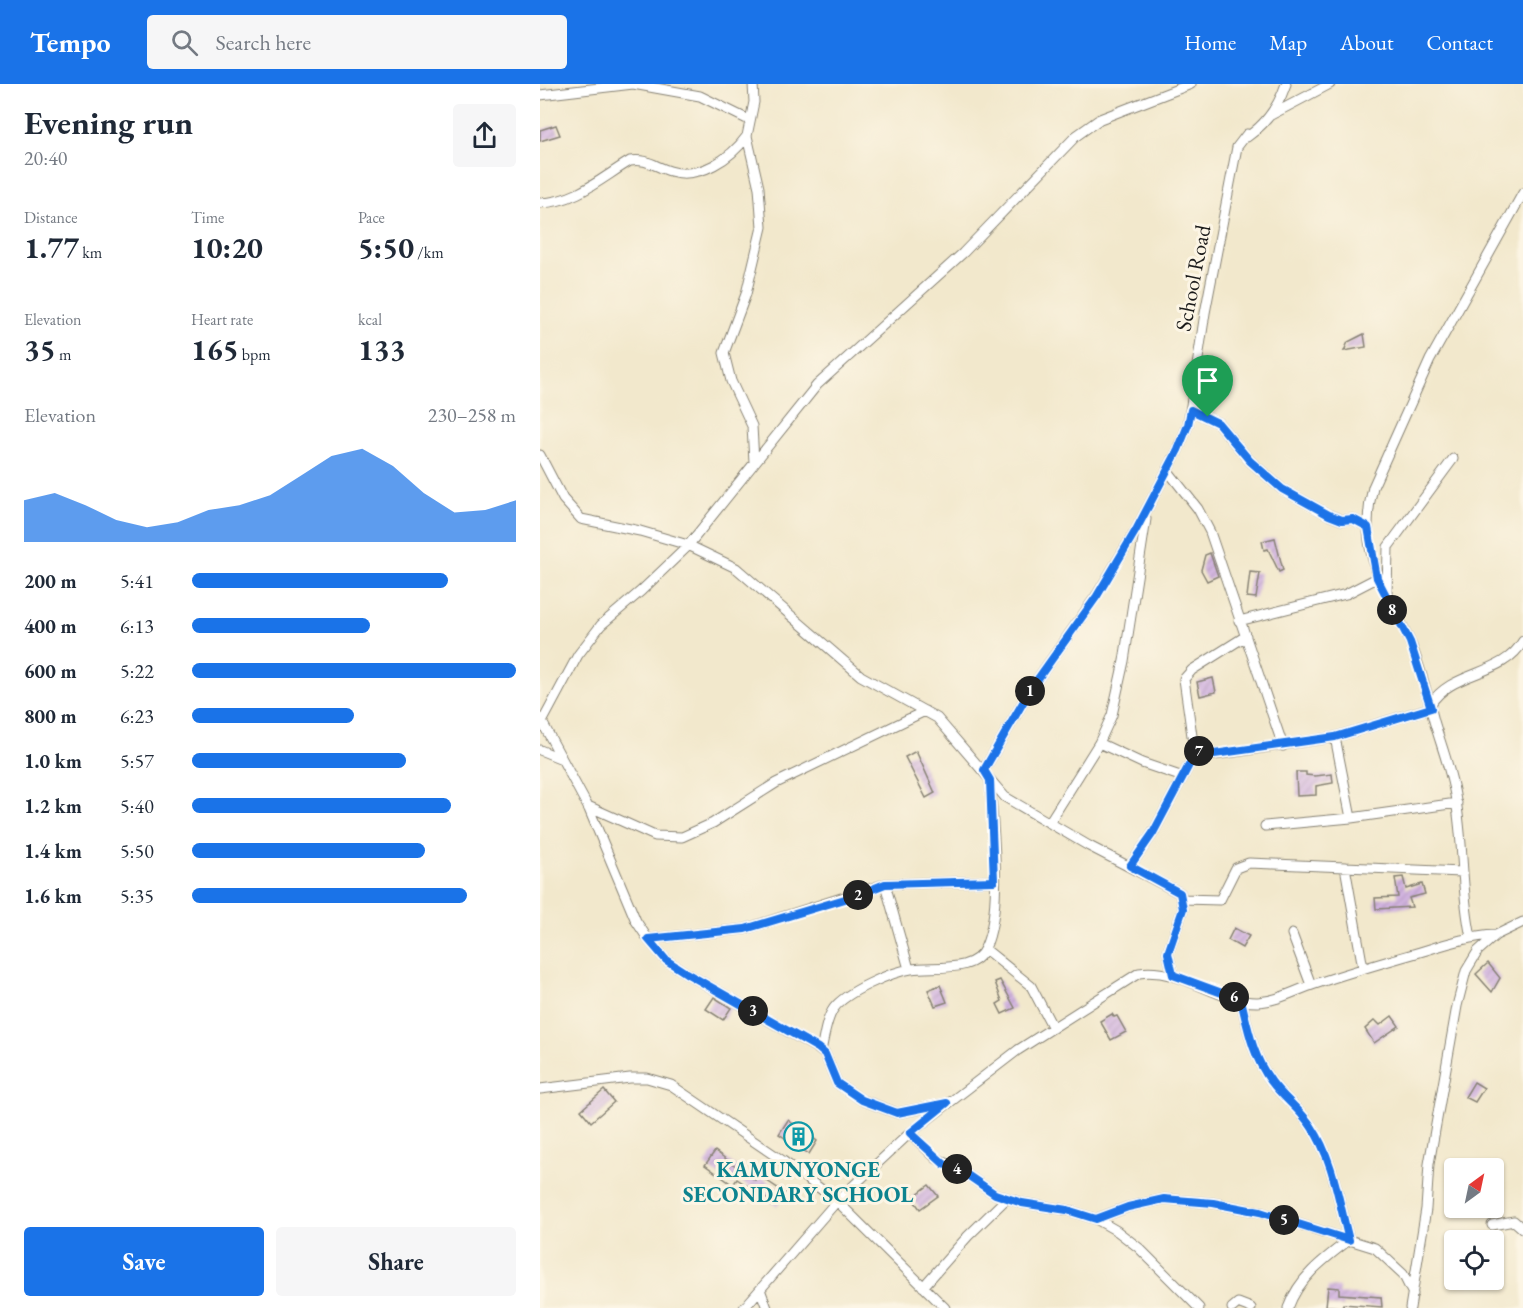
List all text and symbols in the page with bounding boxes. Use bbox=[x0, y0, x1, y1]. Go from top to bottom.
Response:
search box bbox=[147, 15, 567, 69]
text: Tempo bbox=[30, 24, 111, 60]
icon: search bbox=[168, 26, 201, 59]
text: Search here bbox=[216, 28, 311, 57]
text: Home bbox=[1184, 29, 1236, 56]
text: Map bbox=[1269, 29, 1307, 56]
text: About bbox=[1340, 29, 1393, 56]
text: Contact bbox=[1426, 29, 1493, 56]
text: Evening run bbox=[24, 101, 193, 144]
button: share bbox=[453, 104, 516, 167]
text: 20:40 bbox=[24, 145, 67, 171]
text: Distance bbox=[24, 207, 77, 228]
text: Time bbox=[191, 207, 224, 228]
text: Pace bbox=[358, 207, 385, 228]
street label: School Road bbox=[1168, 222, 1218, 334]
text: 1.77 bbox=[24, 228, 79, 267]
text: 10:20 bbox=[191, 228, 263, 267]
text: 5:50 bbox=[358, 228, 414, 267]
text: km bbox=[79, 242, 102, 263]
text: /km bbox=[414, 242, 444, 263]
text: Elevation bbox=[24, 309, 82, 330]
text: Heart rate bbox=[191, 309, 253, 330]
text: kcal bbox=[358, 309, 382, 330]
text: 35 bbox=[24, 330, 56, 369]
text: 165 bbox=[191, 330, 239, 369]
text: 133 bbox=[358, 330, 406, 369]
text: m bbox=[56, 344, 71, 365]
text: bpm bbox=[239, 344, 271, 365]
pin bbox=[1182, 355, 1233, 417]
icon: arrive bbox=[1191, 364, 1224, 397]
text: Elevation bbox=[24, 402, 96, 428]
text: 230–258 m bbox=[428, 402, 516, 428]
text: 200 m bbox=[24, 568, 77, 594]
text: 5:41 bbox=[120, 568, 154, 594]
pin: 8 bbox=[1377, 595, 1407, 625]
text: 8 bbox=[1388, 599, 1396, 620]
text: 400 m bbox=[24, 613, 77, 639]
text: 6:13 bbox=[120, 613, 154, 639]
text: 600 m bbox=[24, 658, 77, 684]
text: 5:22 bbox=[120, 658, 154, 684]
pin: 1 bbox=[1015, 676, 1045, 706]
text: 1 bbox=[1026, 680, 1034, 701]
text: 800 m bbox=[24, 703, 77, 729]
text: 6:23 bbox=[120, 703, 154, 729]
pin: 7 bbox=[1184, 736, 1214, 766]
text: 7 bbox=[1195, 740, 1203, 761]
text: 1.0 km bbox=[24, 748, 82, 774]
text: 5:57 bbox=[120, 748, 154, 774]
text: 1.2 km bbox=[24, 793, 82, 819]
text: 5:40 bbox=[120, 793, 154, 819]
text: 1.4 km bbox=[24, 838, 82, 864]
text: 5:50 bbox=[120, 838, 154, 864]
pin: 2 bbox=[843, 880, 873, 910]
text: 1.6 km bbox=[24, 883, 82, 909]
text: 5:35 bbox=[120, 883, 154, 909]
text: 2 bbox=[854, 884, 862, 905]
pin: 6 bbox=[1219, 982, 1249, 1012]
text: 6 bbox=[1230, 986, 1238, 1007]
pin: 3 bbox=[738, 996, 768, 1026]
text: 3 bbox=[749, 1000, 757, 1021]
building icon: KAMUNYONGE SECONDARY SCHOOL bbox=[782, 1121, 814, 1153]
pin: 4 bbox=[942, 1154, 972, 1184]
place label: KAMUNYONGE SECONDARY SCHOOL bbox=[683, 1155, 913, 1209]
text: 4 bbox=[953, 1158, 961, 1179]
north arrow bbox=[1444, 1158, 1504, 1218]
map controls bbox=[1444, 1158, 1504, 1290]
pin: 5 bbox=[1269, 1205, 1299, 1235]
text: 5 bbox=[1280, 1209, 1288, 1230]
button: Save bbox=[24, 1227, 264, 1296]
button: Share bbox=[276, 1227, 516, 1296]
button: locate bbox=[1444, 1230, 1504, 1290]

